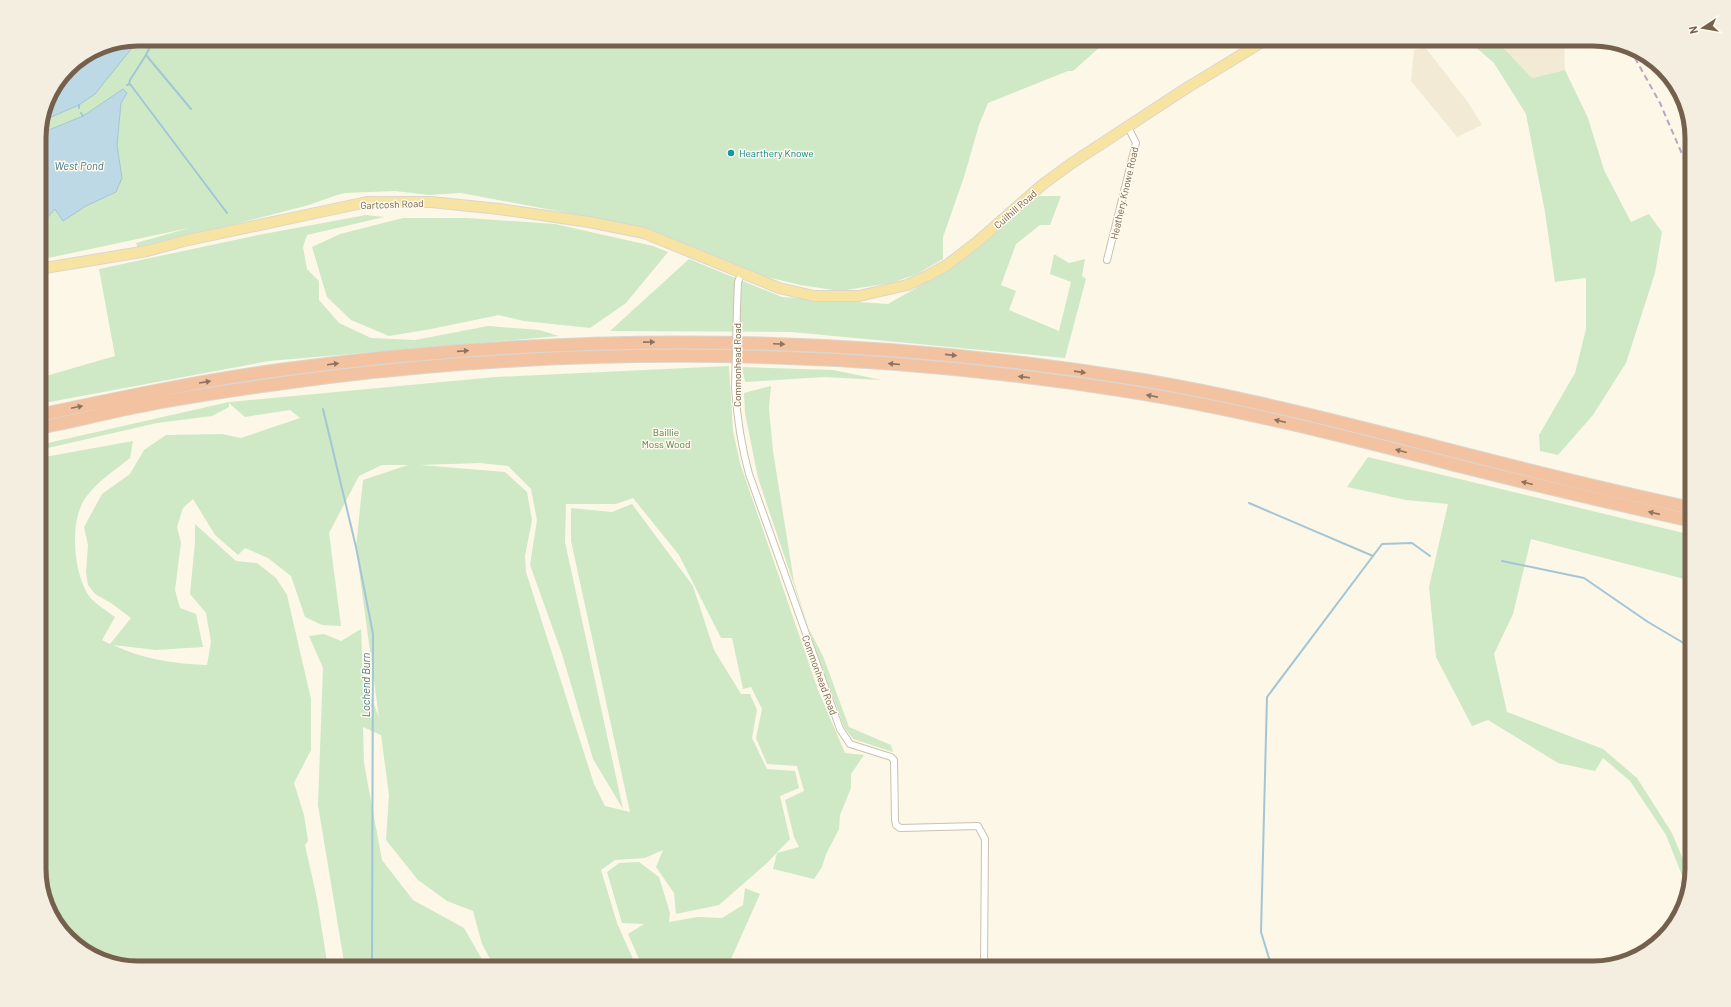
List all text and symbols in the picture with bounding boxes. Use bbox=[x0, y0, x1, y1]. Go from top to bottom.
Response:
north arrow bbox=[1683, 8, 1723, 48]
text: N bbox=[1686, 25, 1700, 35]
street label: Heathery Knowe Road bbox=[1107, 145, 1141, 241]
place label: Hearthery Knowe bbox=[739, 147, 814, 159]
marker: Hearthery Knowe bbox=[726, 148, 736, 158]
water label: West Pond bbox=[55, 159, 104, 172]
street label: Cuilhill Road bbox=[991, 187, 1039, 231]
street label: Gartcosh Road bbox=[360, 197, 424, 211]
street label: Commonhead Road bbox=[731, 323, 743, 407]
one-way arrow bbox=[643, 339, 656, 345]
one-way arrow bbox=[773, 341, 785, 348]
one-way arrow bbox=[457, 347, 469, 354]
one-way arrow bbox=[945, 352, 957, 359]
one-way arrow bbox=[327, 360, 340, 367]
one-way arrow bbox=[888, 360, 900, 367]
one-way arrow bbox=[1074, 368, 1086, 375]
one-way arrow bbox=[1018, 374, 1030, 380]
one-way arrow bbox=[199, 379, 211, 385]
one-way arrow bbox=[1146, 392, 1158, 398]
one-way arrow bbox=[71, 404, 83, 410]
one-way arrow bbox=[1274, 417, 1286, 423]
park label: Baillie Moss Wood bbox=[642, 426, 690, 450]
one-way arrow bbox=[1395, 448, 1407, 454]
one-way arrow bbox=[1521, 479, 1534, 485]
one-way arrow bbox=[1648, 509, 1660, 515]
street label: Commonhead Road bbox=[800, 633, 840, 717]
water label: Lochend Burn bbox=[359, 653, 372, 717]

